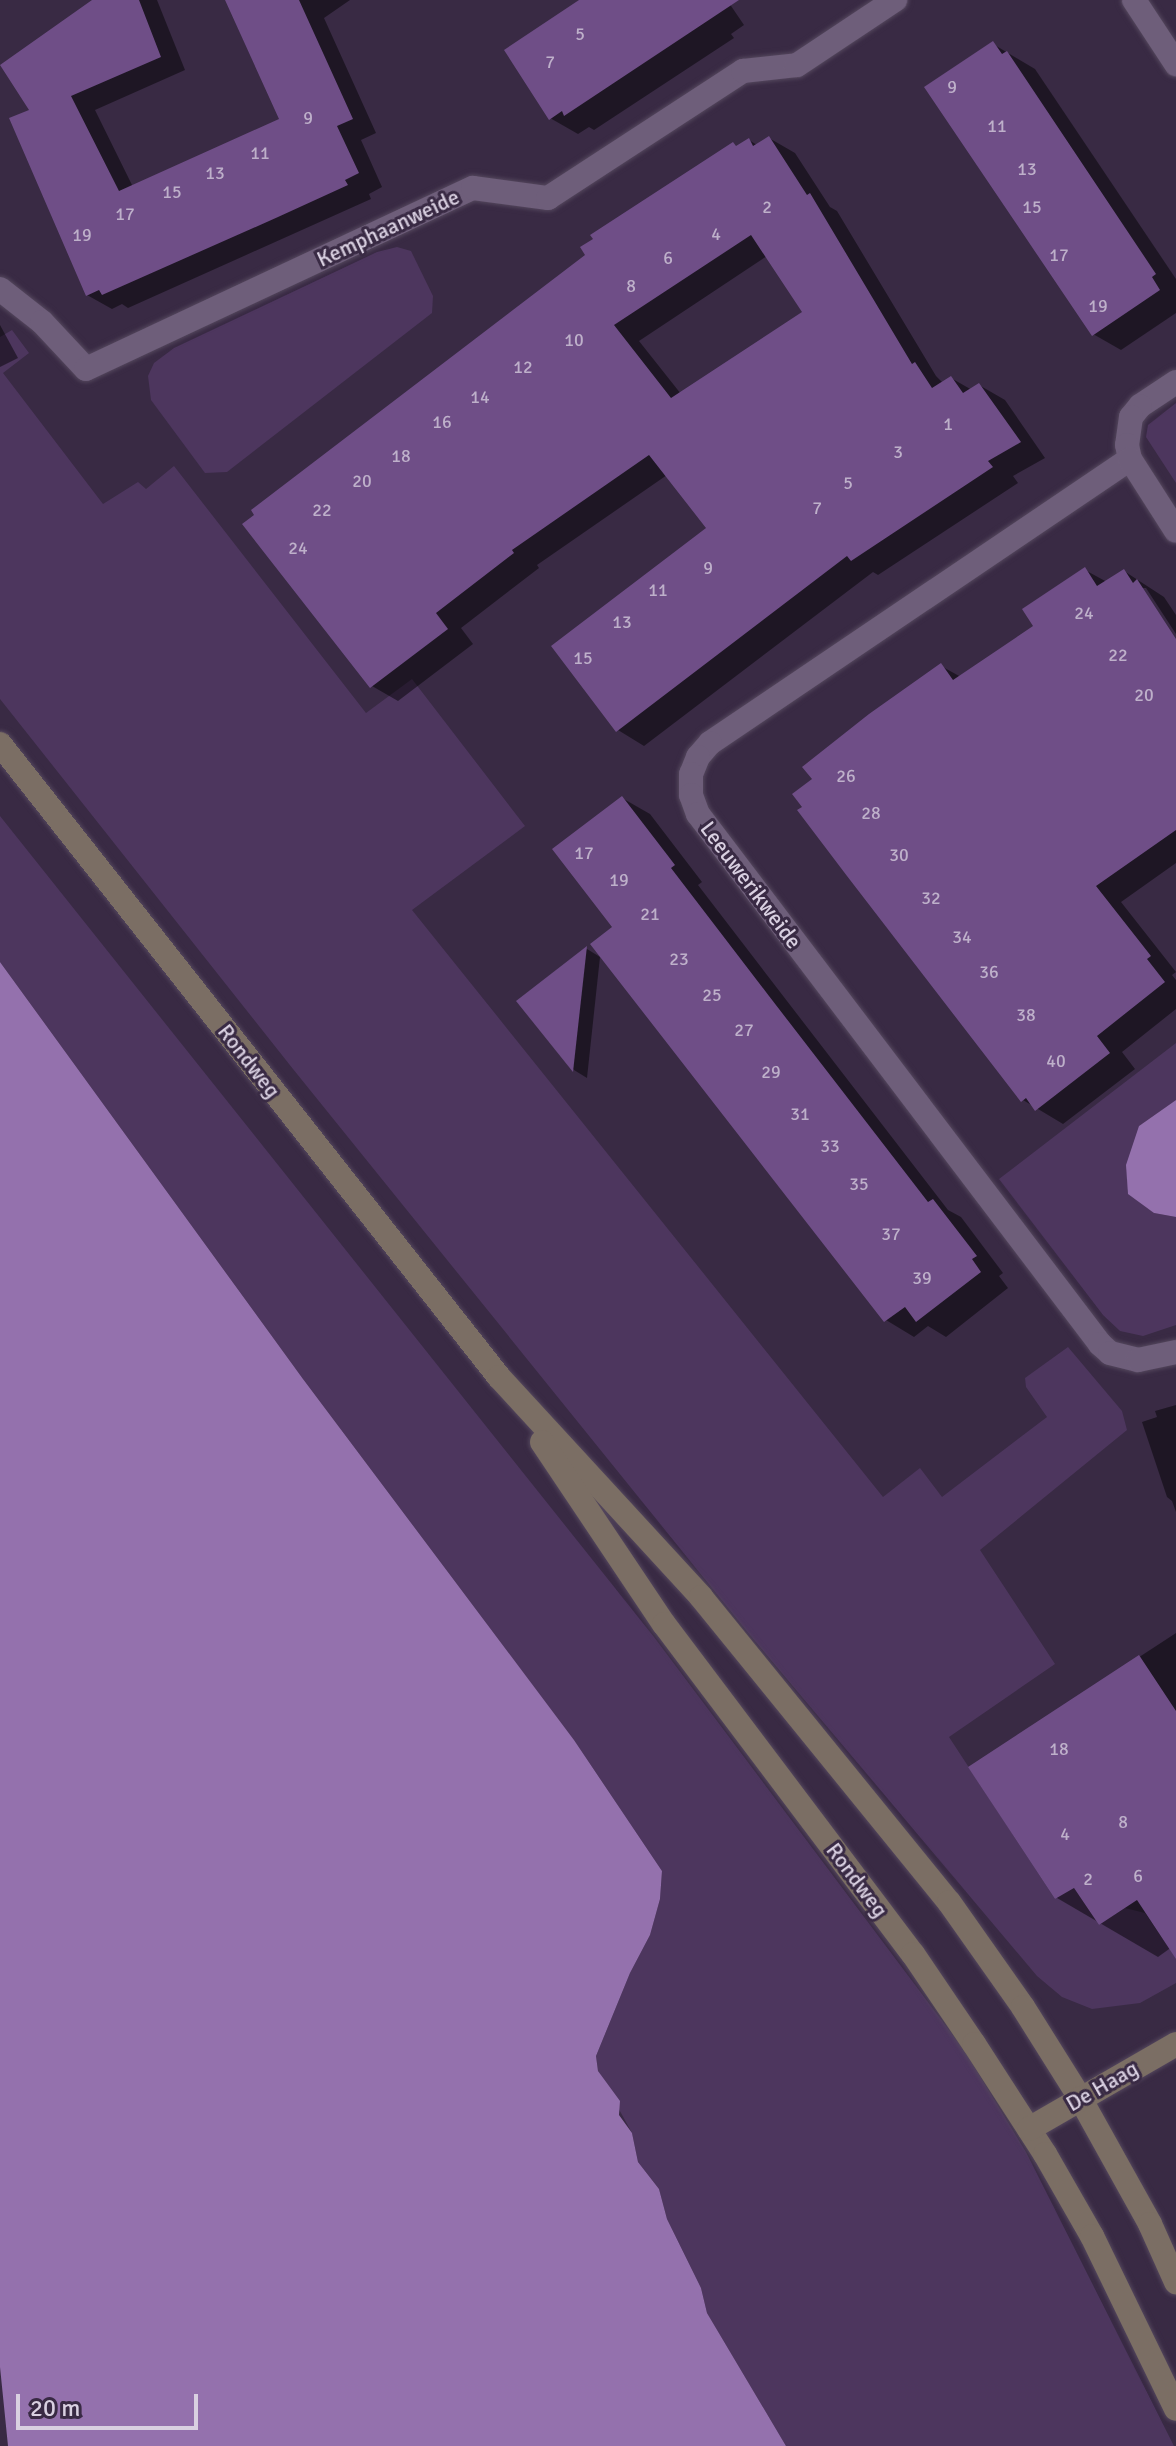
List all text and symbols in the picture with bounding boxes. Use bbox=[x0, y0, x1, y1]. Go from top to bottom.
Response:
house number: 5 bbox=[575, 23, 585, 45]
house number: 7 bbox=[545, 51, 555, 73]
house number: 9 bbox=[947, 76, 957, 98]
house number: 9 bbox=[303, 107, 313, 129]
house number: 11 bbox=[987, 115, 1007, 137]
house number: 11 bbox=[250, 142, 270, 164]
house number: 13 bbox=[1017, 158, 1037, 180]
house number: 13 bbox=[205, 162, 225, 184]
house number: 15 bbox=[162, 181, 182, 203]
street label: Kemphaanweide bbox=[313, 183, 463, 273]
house number: 2 bbox=[762, 196, 772, 218]
house number: 15 bbox=[1022, 196, 1042, 218]
house number: 17 bbox=[115, 203, 135, 225]
house number: 4 bbox=[711, 223, 721, 245]
house number: 19 bbox=[72, 224, 92, 246]
house number: 17 bbox=[1049, 244, 1069, 266]
house number: 6 bbox=[663, 247, 673, 269]
house number: 8 bbox=[626, 275, 636, 297]
house number: 19 bbox=[1088, 295, 1108, 317]
house number: 10 bbox=[564, 329, 584, 351]
house number: 12 bbox=[513, 356, 533, 378]
house number: 14 bbox=[470, 386, 490, 408]
house number: 16 bbox=[432, 411, 452, 433]
house number: 1 bbox=[943, 413, 953, 435]
house number: 3 bbox=[893, 441, 903, 463]
house number: 18 bbox=[391, 445, 411, 467]
house number: 20 bbox=[352, 470, 372, 492]
house number: 5 bbox=[843, 472, 853, 494]
house number: 7 bbox=[812, 497, 822, 519]
house number: 22 bbox=[312, 499, 332, 521]
house number: 24 bbox=[288, 537, 308, 559]
house number: 9 bbox=[703, 557, 713, 579]
house number: 11 bbox=[648, 579, 668, 601]
house number: 24 bbox=[1074, 602, 1094, 624]
house number: 13 bbox=[612, 611, 632, 633]
house number: 22 bbox=[1108, 644, 1128, 666]
house number: 15 bbox=[573, 647, 593, 669]
house number: 20 bbox=[1134, 684, 1154, 706]
house number: 26 bbox=[836, 765, 856, 787]
house number: 28 bbox=[861, 802, 881, 824]
street label: Leeuwerikweide bbox=[695, 816, 807, 954]
house number: 17 bbox=[574, 842, 594, 864]
house number: 30 bbox=[889, 844, 909, 866]
house number: 19 bbox=[609, 869, 629, 891]
house number: 32 bbox=[921, 887, 941, 909]
house number: 21 bbox=[640, 903, 660, 925]
house number: 34 bbox=[952, 926, 972, 948]
house number: 23 bbox=[669, 948, 689, 970]
house number: 36 bbox=[979, 961, 999, 983]
house number: 25 bbox=[702, 984, 722, 1006]
house number: 38 bbox=[1016, 1004, 1036, 1026]
street label: Rondweg bbox=[212, 1019, 286, 1103]
house number: 27 bbox=[734, 1019, 754, 1041]
house number: 40 bbox=[1046, 1050, 1066, 1072]
house number: 29 bbox=[761, 1061, 781, 1083]
house number: 31 bbox=[790, 1103, 810, 1125]
house number: 33 bbox=[820, 1135, 840, 1157]
house number: 35 bbox=[849, 1173, 869, 1195]
house number: 37 bbox=[881, 1223, 901, 1245]
house number: 39 bbox=[912, 1267, 932, 1289]
house number: 18 bbox=[1049, 1738, 1069, 1760]
house number: 8 bbox=[1118, 1811, 1128, 1833]
house number: 4 bbox=[1060, 1823, 1070, 1845]
street label: Rondweg bbox=[821, 1838, 893, 1922]
house number: 6 bbox=[1133, 1865, 1143, 1887]
house number: 2 bbox=[1083, 1868, 1093, 1890]
street label: De Haag bbox=[1061, 2055, 1143, 2117]
scale bar bbox=[20, 2378, 202, 2428]
text: 20 m bbox=[30, 2393, 80, 2423]

